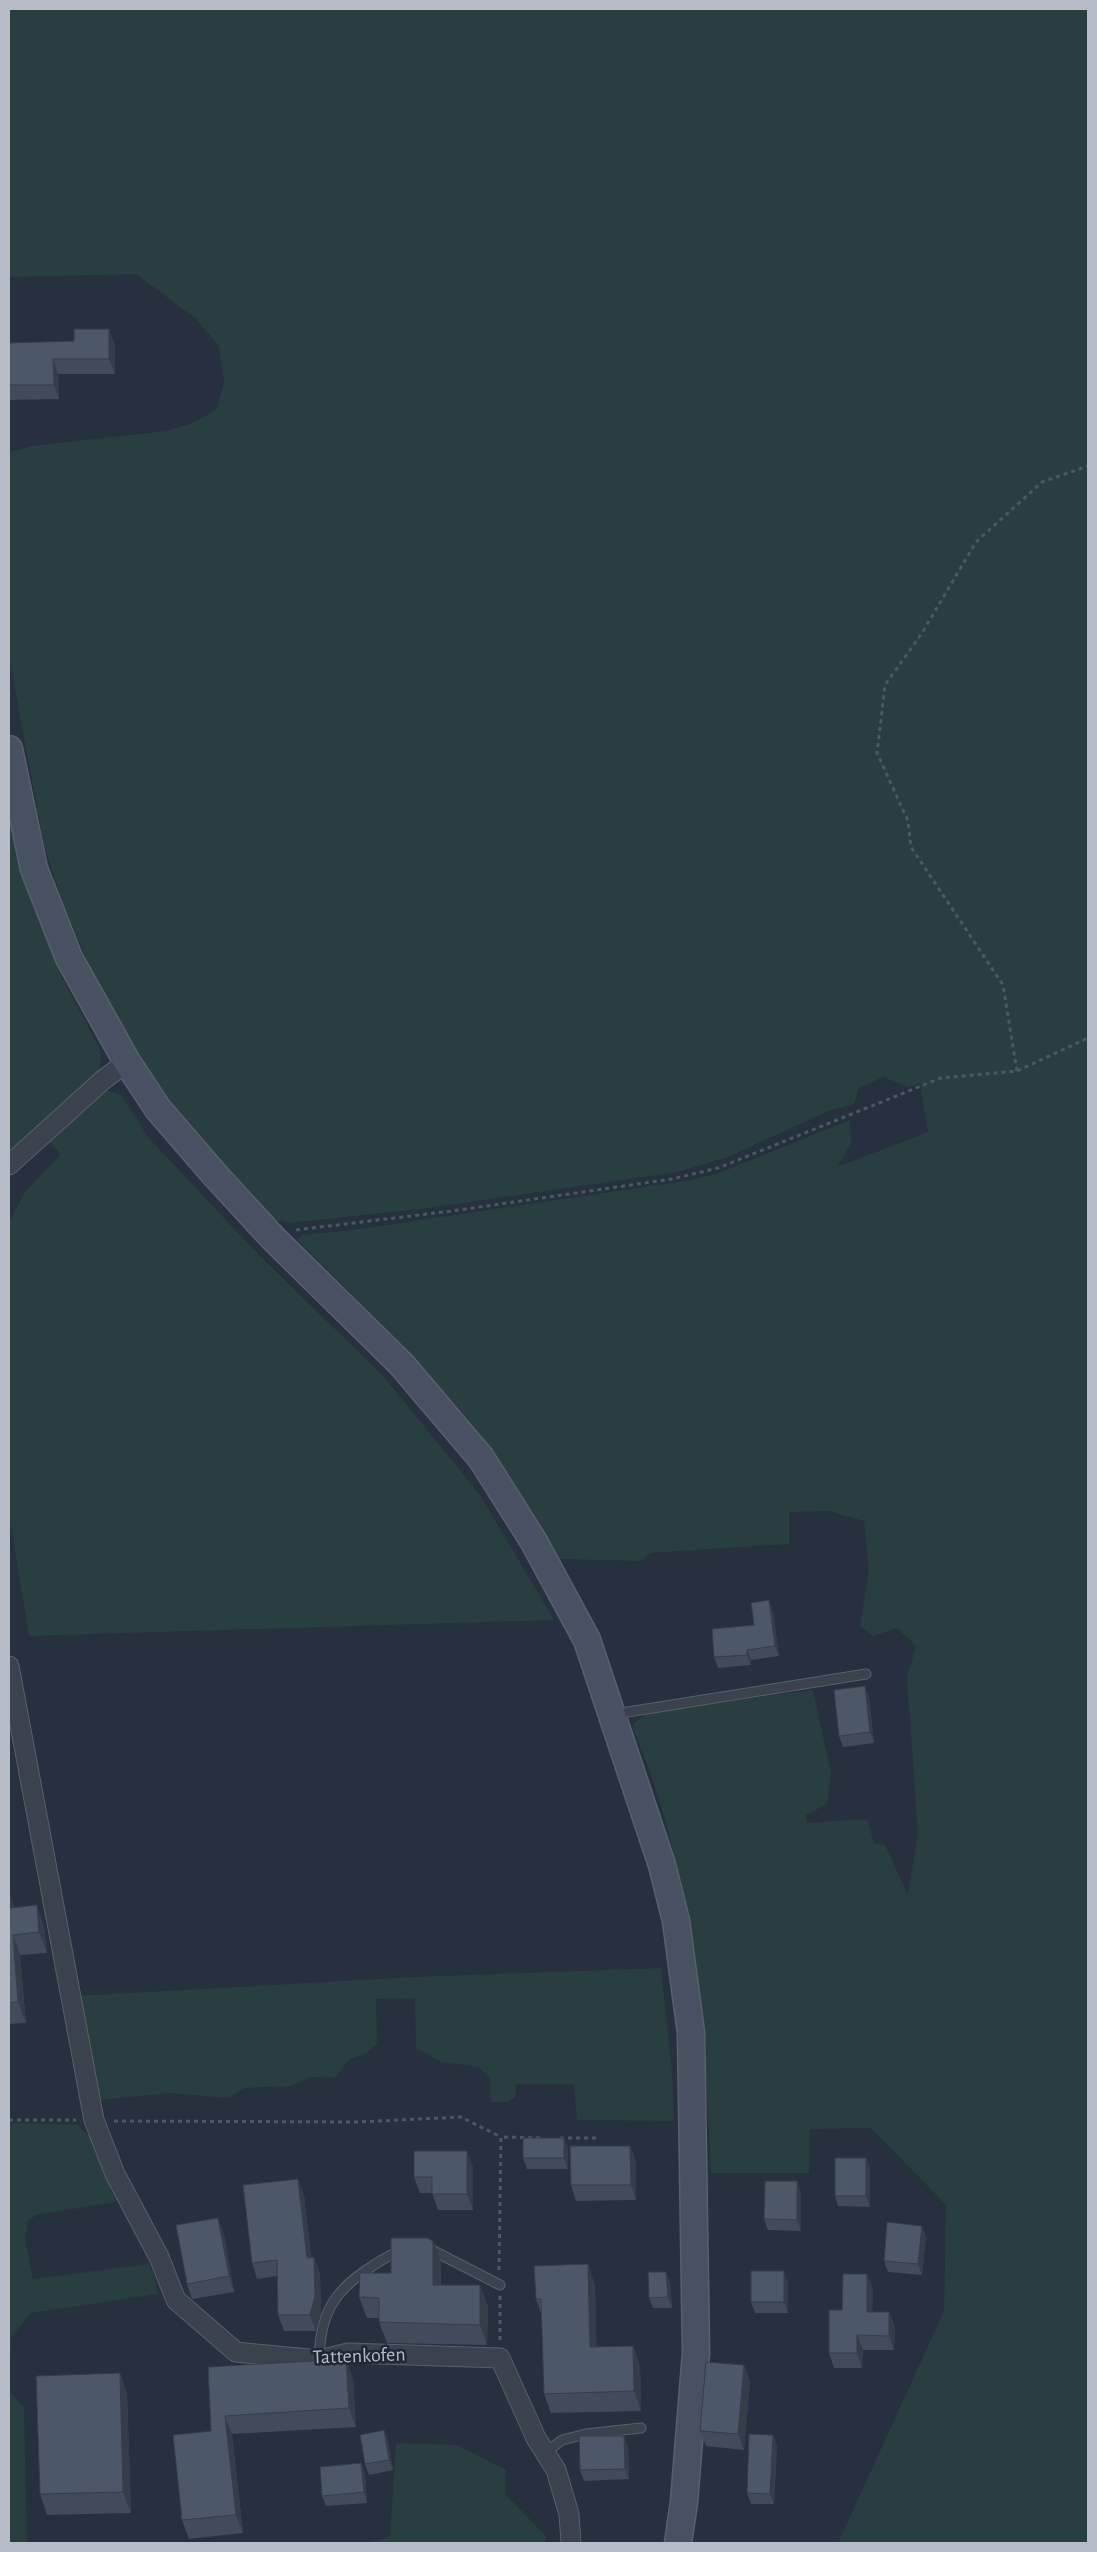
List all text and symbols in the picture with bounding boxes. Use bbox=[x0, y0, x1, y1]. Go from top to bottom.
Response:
street label: Tattenkofen bbox=[312, 2344, 406, 2368]

